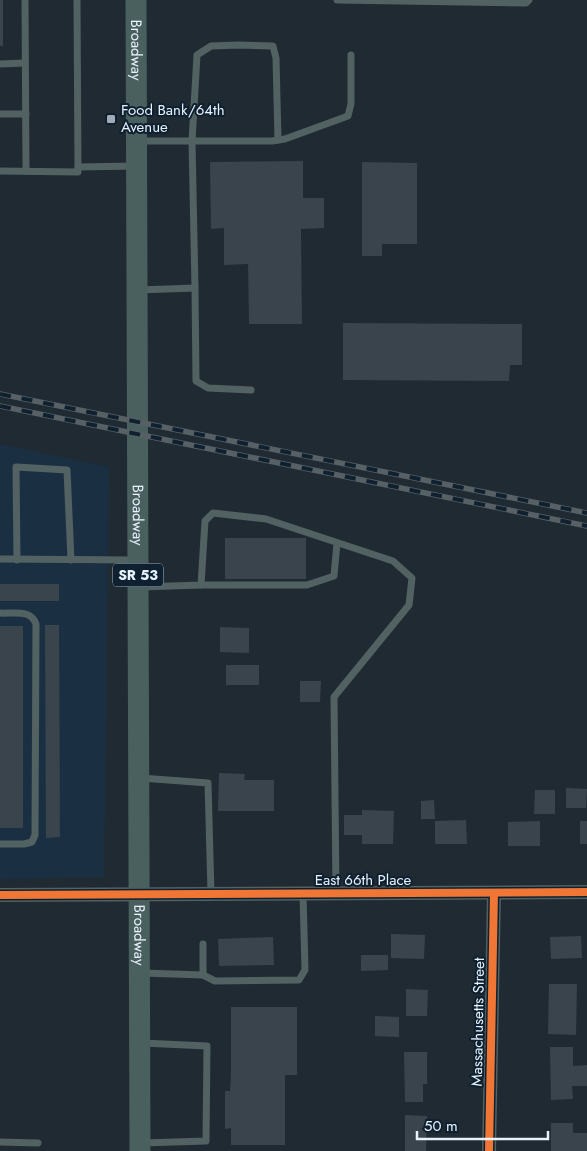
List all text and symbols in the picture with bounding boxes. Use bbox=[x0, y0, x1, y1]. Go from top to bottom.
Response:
street label: Broadway bbox=[125, 19, 147, 81]
place label: Food Bank/64th Avenue bbox=[121, 99, 225, 138]
marker: Food Bank/64th Avenue bbox=[105, 113, 117, 125]
street label: Broadway bbox=[127, 484, 149, 546]
road number: SR 53 bbox=[113, 564, 163, 586]
street label: East 66th Place bbox=[315, 869, 412, 891]
street label: Broadway bbox=[128, 904, 150, 966]
street label: Massachusetts Street bbox=[466, 957, 490, 1087]
scale bar bbox=[417, 1108, 548, 1140]
text: 50 m bbox=[424, 1115, 458, 1137]

